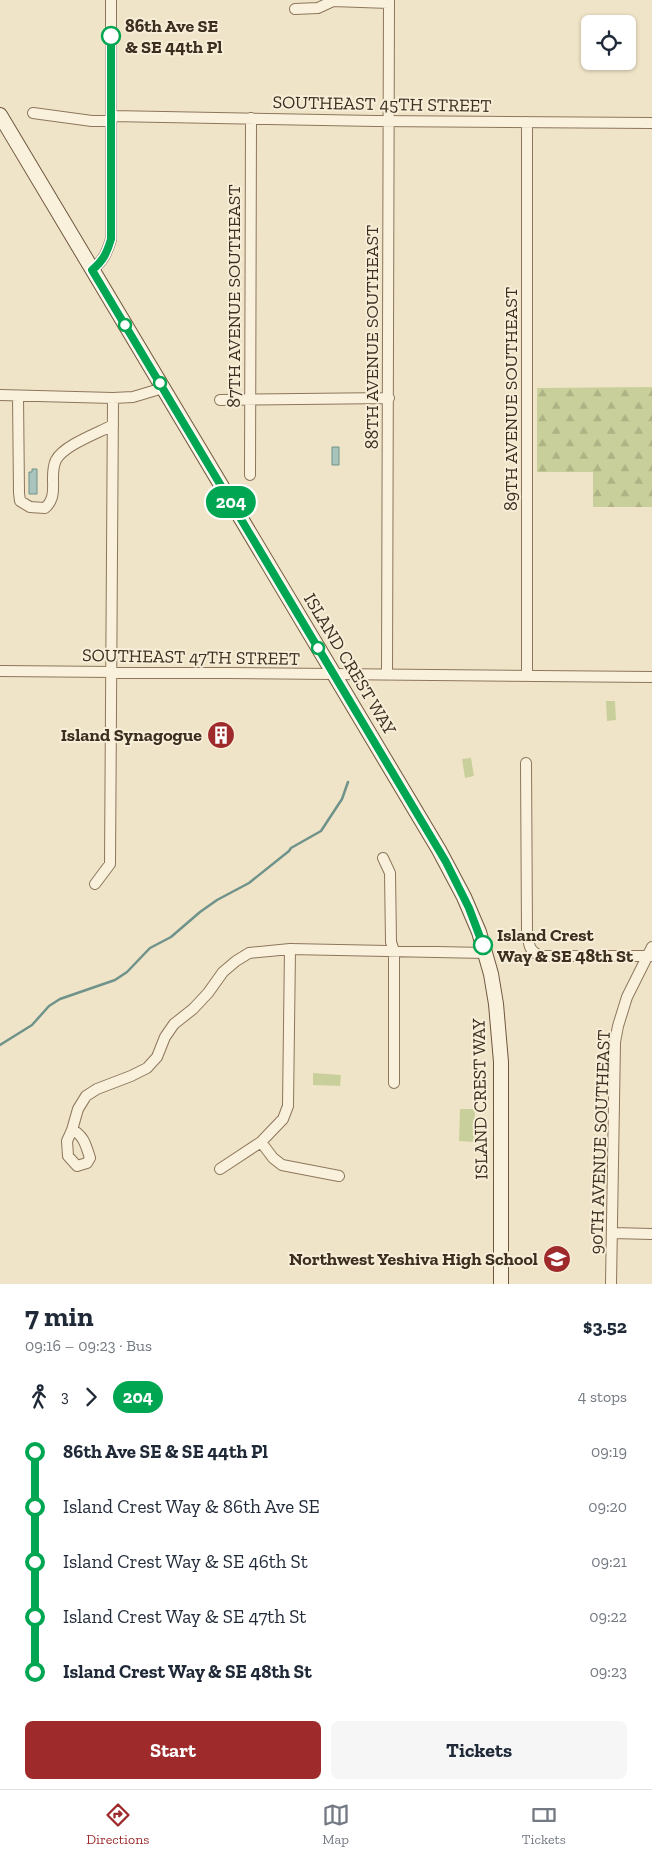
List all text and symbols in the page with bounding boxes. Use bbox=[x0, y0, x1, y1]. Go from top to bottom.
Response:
place label: 86th Ave SE & SE 44th Pl bbox=[125, 15, 222, 58]
map controls bbox=[581, 15, 636, 70]
button: locate bbox=[581, 15, 636, 70]
marker: 86th Ave SE & SE 44th Pl bbox=[101, 26, 121, 46]
street label: SOUTHEAST 45TH STREET bbox=[272, 91, 492, 117]
street label: 87TH AVENUE SOUTHEAST bbox=[223, 184, 245, 408]
street label: 88TH AVENUE SOUTHEAST bbox=[361, 225, 383, 449]
street label: 89TH AVENUE SOUTHEAST bbox=[500, 287, 522, 511]
unlabelled marker bbox=[118, 318, 132, 332]
unlabelled marker bbox=[153, 376, 167, 390]
line badge: 204 bbox=[202, 486, 260, 518]
text: 204 bbox=[216, 491, 246, 513]
street label: ISLAND CREST WAY bbox=[299, 589, 401, 739]
unlabelled marker bbox=[311, 641, 325, 655]
street label: SOUTHEAST 47TH STREET bbox=[82, 644, 300, 670]
building icon: Island Synagogue bbox=[206, 720, 236, 750]
place label: Island Synagogue bbox=[61, 724, 202, 746]
place label: Island Crest Way & SE 48th St bbox=[497, 924, 634, 967]
marker: Island Crest Way & SE 48th St bbox=[473, 935, 493, 955]
street label: ISLAND CREST WAY bbox=[468, 1018, 492, 1180]
street label: 90TH AVENUE SOUTHEAST bbox=[585, 1029, 615, 1255]
school or university icon: Northwest Yeshiva High School bbox=[542, 1244, 572, 1274]
place label: Northwest Yeshiva High School bbox=[289, 1248, 538, 1270]
text: 7 min bbox=[25, 1300, 94, 1333]
text: $3.52 bbox=[583, 1315, 627, 1338]
text: 09:16 – 09:23 · Bus bbox=[25, 1336, 152, 1355]
icon: walk bbox=[25, 1383, 53, 1411]
icon: forward bbox=[77, 1383, 105, 1411]
text: 204 bbox=[123, 1386, 153, 1408]
text: 3 bbox=[61, 1387, 69, 1406]
text: 4 stops bbox=[578, 1387, 627, 1406]
text: 86th Ave SE & SE 44th Pl bbox=[63, 1440, 268, 1463]
text: 09:19 bbox=[591, 1442, 627, 1461]
text: Island Crest Way & 86th Ave SE bbox=[63, 1495, 320, 1518]
text: 09:20 bbox=[588, 1497, 627, 1516]
text: Island Crest Way & SE 46th St bbox=[63, 1550, 308, 1573]
text: 09:21 bbox=[591, 1552, 627, 1571]
text: Island Crest Way & SE 47th St bbox=[63, 1605, 306, 1628]
text: 09:22 bbox=[589, 1607, 627, 1626]
text: Island Crest Way & SE 48th St bbox=[63, 1660, 312, 1683]
text: 09:23 bbox=[590, 1662, 627, 1681]
button: Start bbox=[25, 1721, 321, 1779]
button: Tickets bbox=[331, 1721, 627, 1779]
tab: Directions bbox=[86, 1801, 149, 1848]
tab: Map bbox=[322, 1801, 350, 1848]
tab: Tickets bbox=[522, 1801, 566, 1848]

